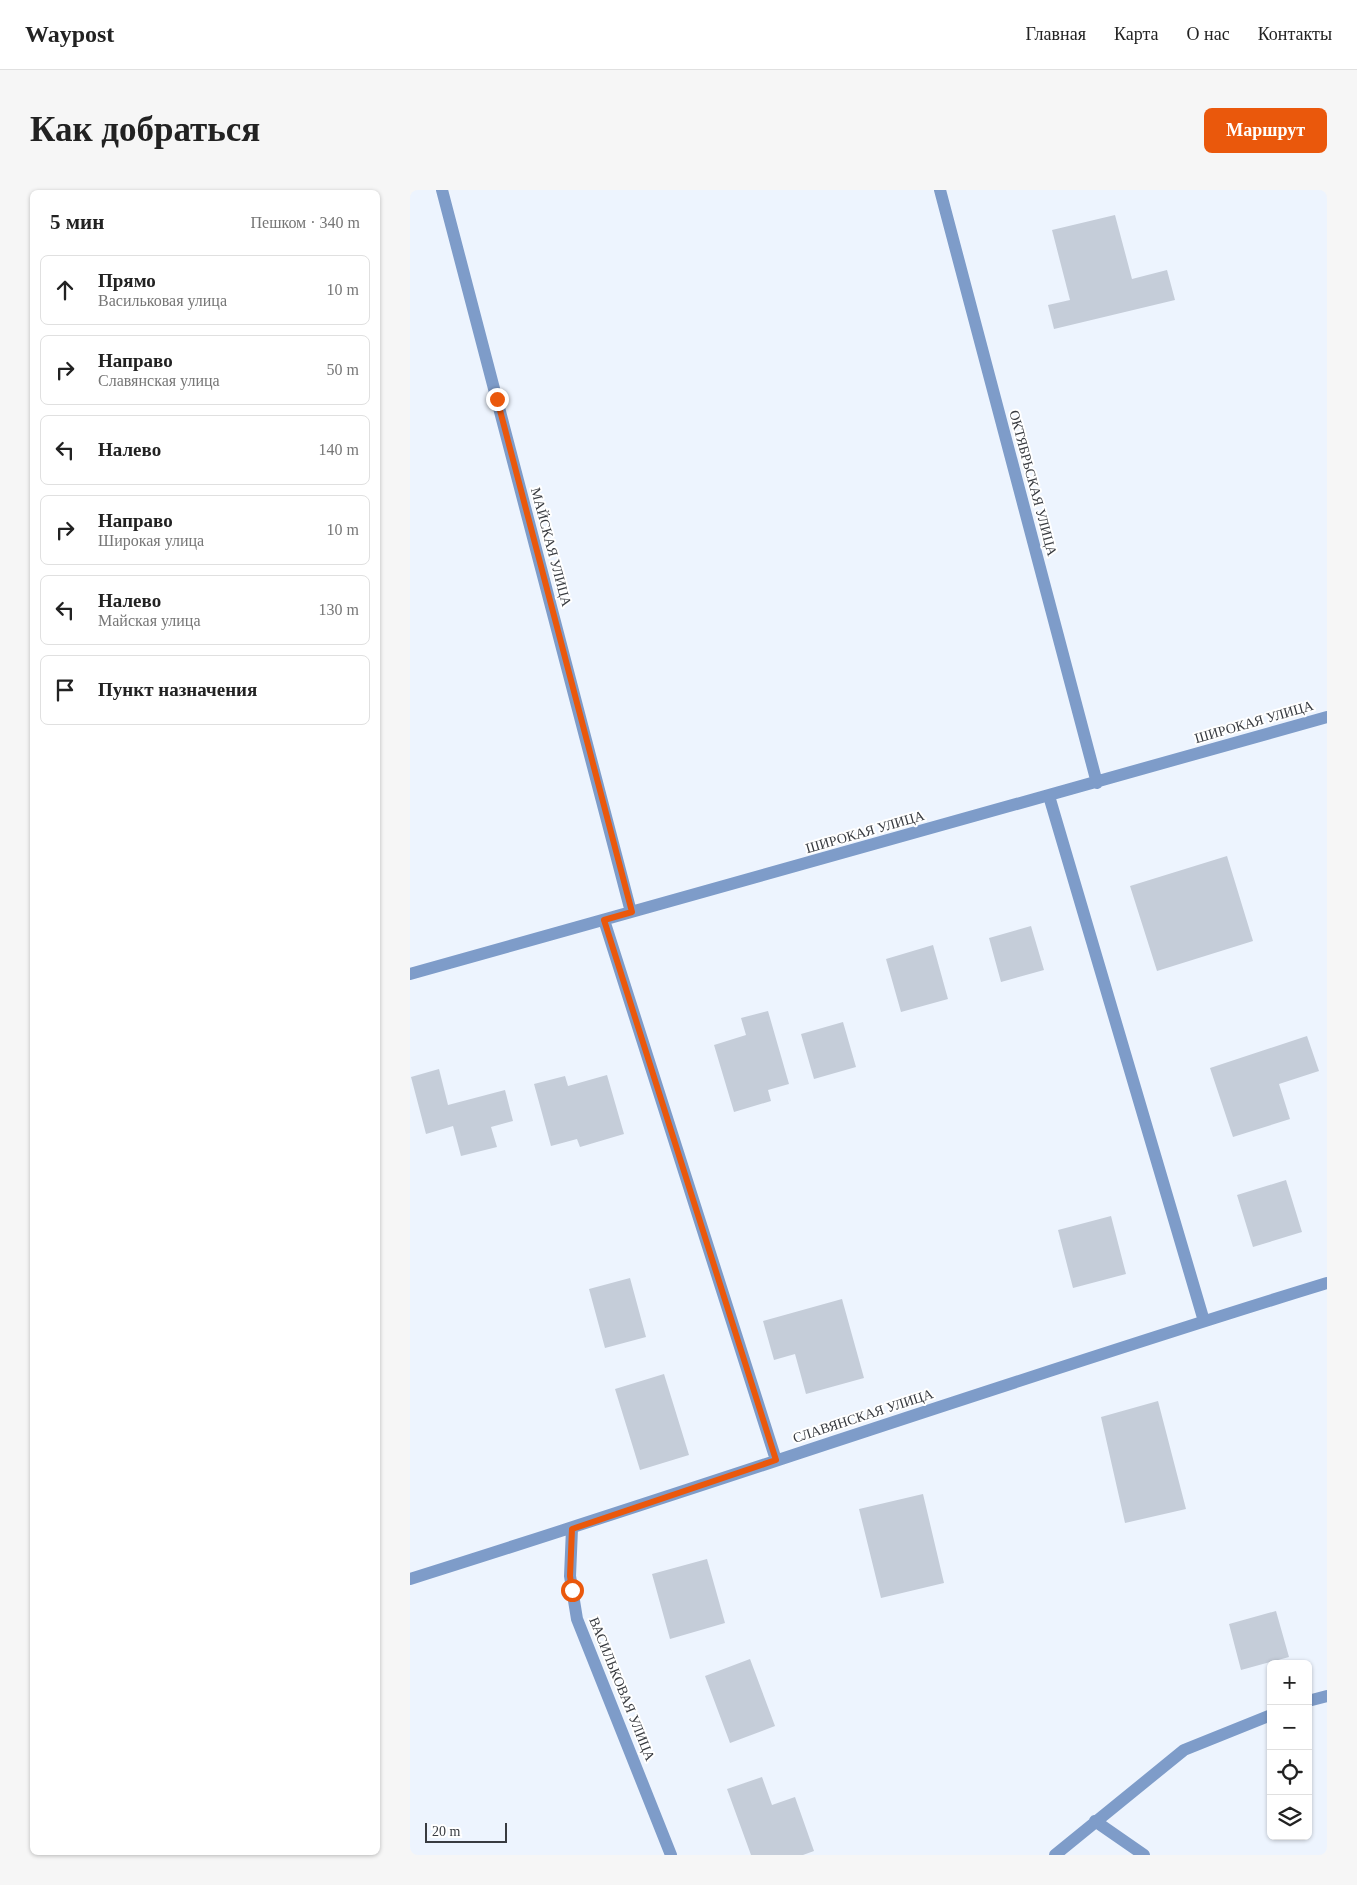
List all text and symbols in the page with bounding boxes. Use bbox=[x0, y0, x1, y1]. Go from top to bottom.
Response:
text: Waypost bbox=[25, 21, 114, 47]
text: Главная bbox=[1026, 24, 1086, 44]
text: Карта bbox=[1114, 24, 1159, 44]
text: О нас bbox=[1187, 24, 1230, 44]
text: Контакты bbox=[1258, 24, 1332, 44]
button: Маршрут bbox=[1204, 108, 1327, 153]
text: Как добраться bbox=[30, 110, 260, 149]
text: 5 мин bbox=[50, 210, 104, 234]
text: Пешком · 340 m bbox=[250, 214, 360, 231]
text: Прямо bbox=[98, 270, 156, 291]
icon: ahead bbox=[51, 276, 79, 304]
text: 10 m bbox=[327, 281, 359, 298]
text: Васильковая улица bbox=[98, 292, 227, 309]
text: Направо bbox=[98, 350, 173, 371]
icon: right bbox=[51, 356, 79, 384]
text: 50 m bbox=[327, 361, 359, 378]
text: Славянская улица bbox=[98, 372, 220, 389]
route end bbox=[486, 388, 509, 411]
street label: ОКТЯБРЬСКАЯ УЛИЦА bbox=[1006, 409, 1060, 558]
icon: left bbox=[51, 436, 79, 464]
text: Налево bbox=[98, 439, 161, 460]
text: 140 m bbox=[319, 441, 359, 458]
street label: МАЙСКАЯ УЛИЦА bbox=[528, 486, 575, 609]
text: Направо bbox=[98, 510, 173, 531]
icon: right bbox=[51, 516, 79, 544]
text: 10 m bbox=[327, 521, 359, 538]
text: Широкая улица bbox=[98, 532, 204, 549]
text: Налево bbox=[98, 590, 161, 611]
icon: left bbox=[51, 596, 79, 624]
text: 130 m bbox=[319, 601, 359, 618]
text: Майская улица bbox=[98, 612, 201, 629]
icon: arrive bbox=[51, 676, 79, 704]
text: Пункт назначения bbox=[98, 679, 257, 700]
street label: ШИРОКАЯ УЛИЦА bbox=[1193, 698, 1316, 746]
street label: ШИРОКАЯ УЛИЦА bbox=[804, 808, 927, 856]
street label: СЛАВЯНСКАЯ УЛИЦА bbox=[791, 1386, 936, 1446]
route start bbox=[561, 1579, 584, 1602]
street label: ВАСИЛЬКОВАЯ УЛИЦА bbox=[586, 1615, 658, 1764]
map controls bbox=[1267, 1660, 1312, 1840]
button: + bbox=[1267, 1660, 1312, 1705]
button: − bbox=[1267, 1705, 1312, 1750]
button: locate bbox=[1267, 1750, 1312, 1795]
button: layers bbox=[1267, 1795, 1312, 1840]
scale bar bbox=[425, 1820, 508, 1843]
text: 20 m bbox=[432, 1824, 460, 1839]

